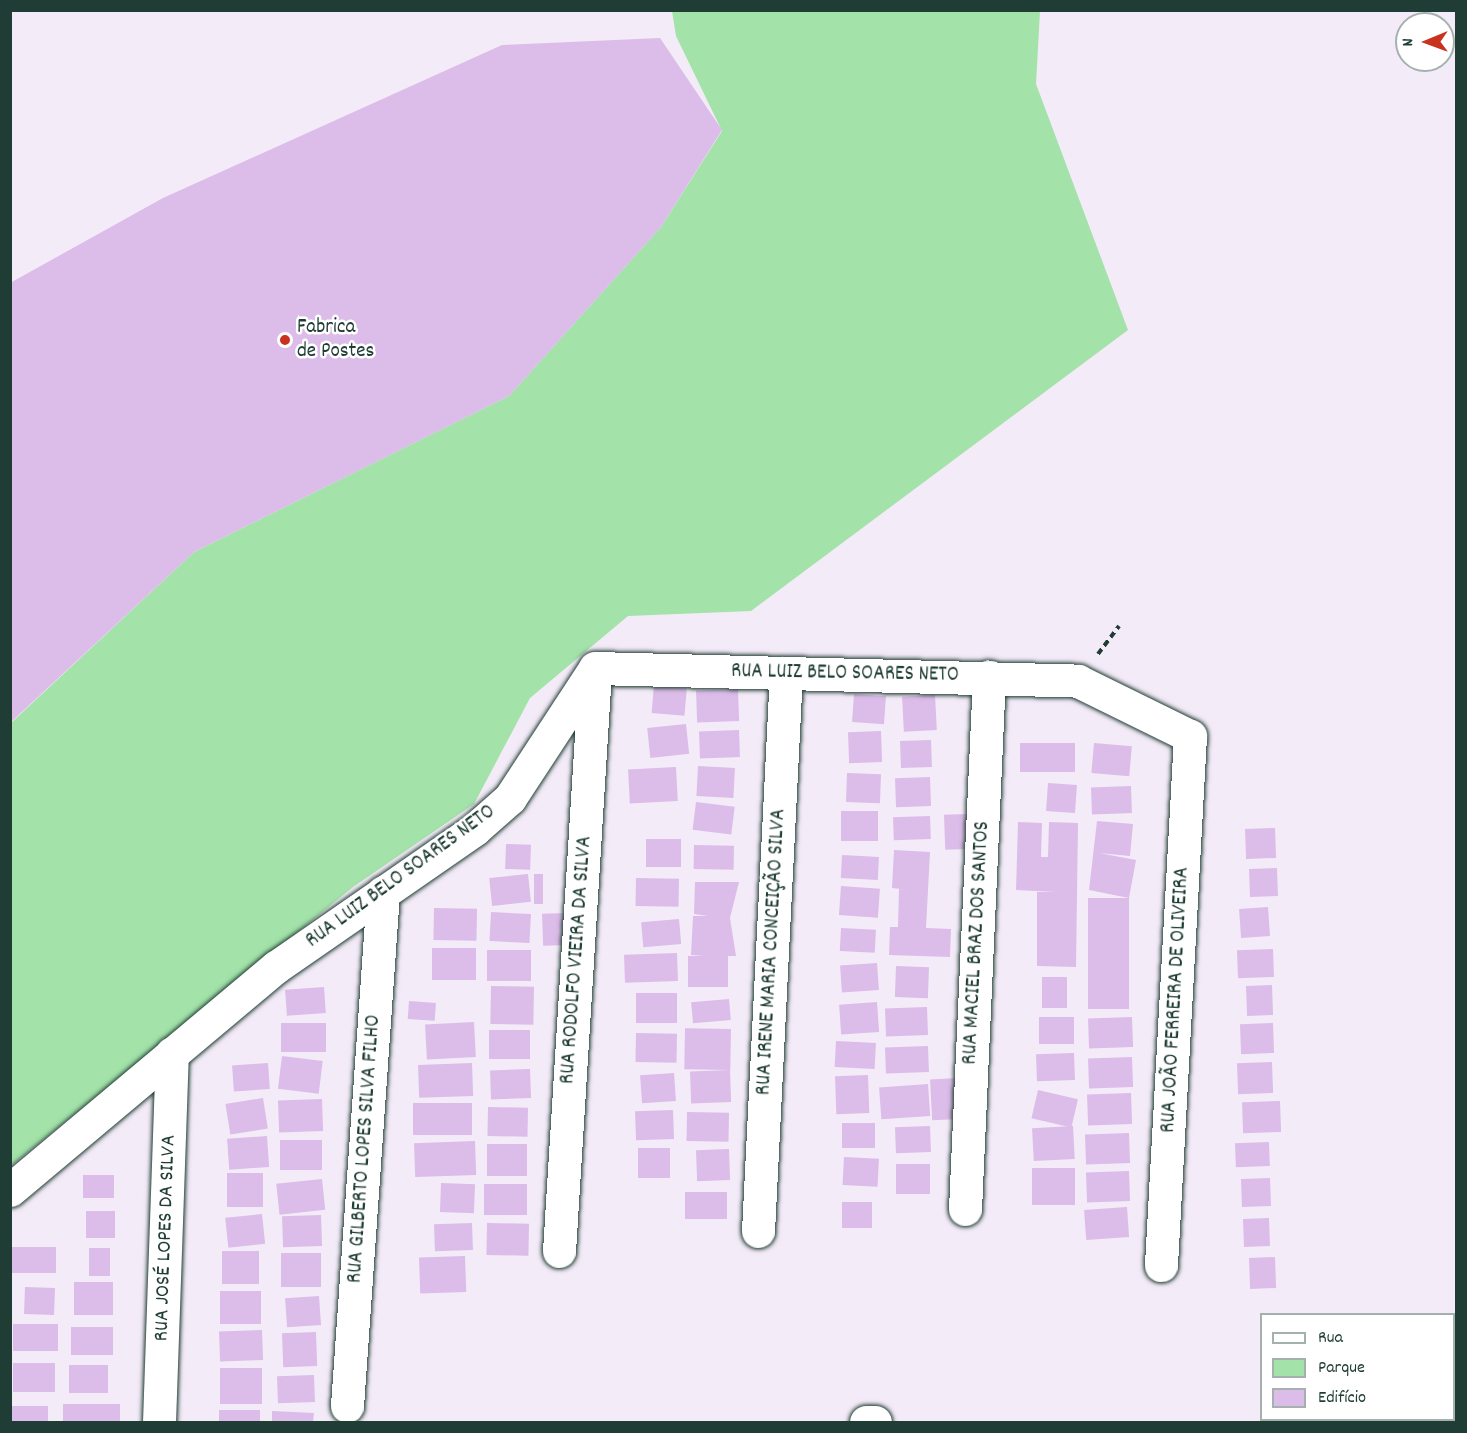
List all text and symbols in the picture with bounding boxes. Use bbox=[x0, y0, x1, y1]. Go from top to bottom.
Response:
north arrow bbox=[1395, 12, 1455, 72]
text: N bbox=[1397, 38, 1420, 46]
place label: Fabrica de Postes bbox=[297, 315, 374, 365]
marker: Fabrica de Postes bbox=[278, 333, 292, 347]
street label: RUA LUIZ BELO SOARES NETO bbox=[731, 659, 959, 689]
street label: RUA LUIZ BELO SOARES NETO bbox=[301, 800, 501, 954]
street label: RUA IRENE MARIA CONCEIÇÃO SILVA bbox=[752, 808, 792, 1096]
street label: RUA MACIEL BRAZ DOS SANTOS bbox=[958, 821, 996, 1065]
street label: RUA RODOLFO VIEIRA DA SILVA bbox=[556, 835, 598, 1085]
street label: RUA JOÃO FERREIRA DE OLIVEIRA bbox=[1156, 866, 1196, 1134]
street label: RUA GILBERTO LOPES SILVA FILHO bbox=[343, 1014, 387, 1284]
street label: RUA JOSÉ LOPES DA SILVA bbox=[150, 1134, 182, 1342]
legend bbox=[1260, 1313, 1455, 1421]
text: Rua bbox=[1318, 1326, 1343, 1351]
text: Parque bbox=[1318, 1356, 1365, 1381]
text: Edifício bbox=[1318, 1386, 1366, 1411]

